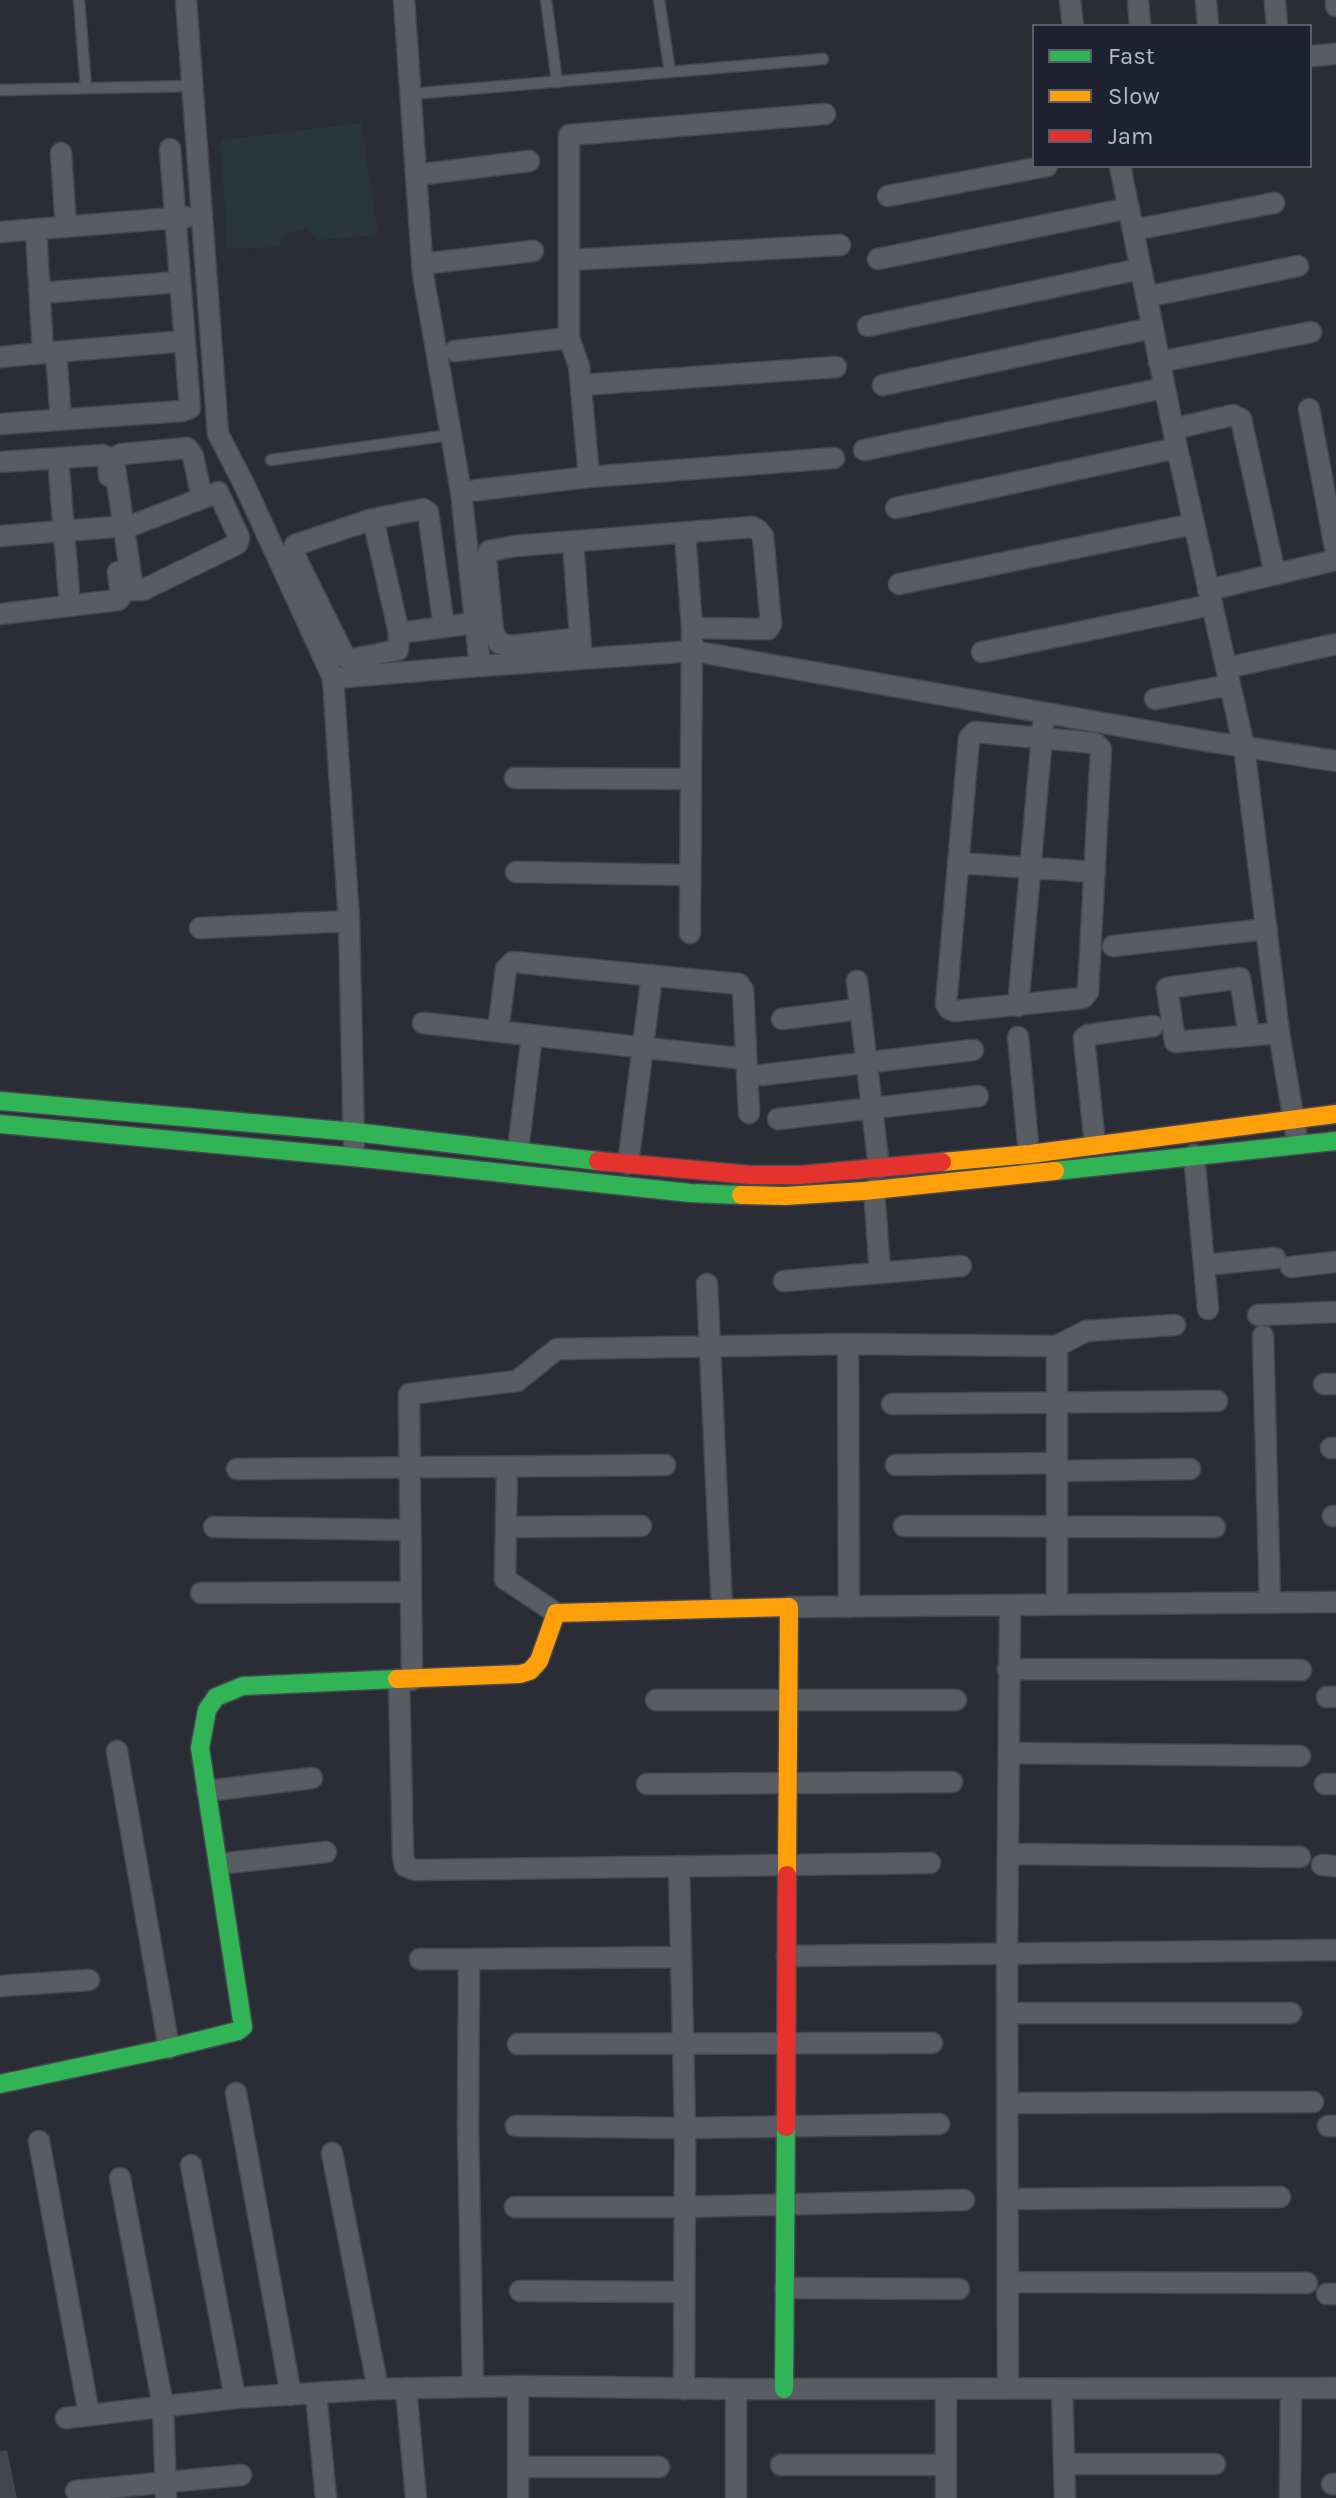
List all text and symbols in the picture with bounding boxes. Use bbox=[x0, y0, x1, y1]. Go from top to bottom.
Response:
legend bbox=[1032, 24, 1312, 168]
text: Fast bbox=[1108, 42, 1155, 70]
text: Slow bbox=[1108, 82, 1160, 110]
text: Jam bbox=[1108, 122, 1153, 150]

